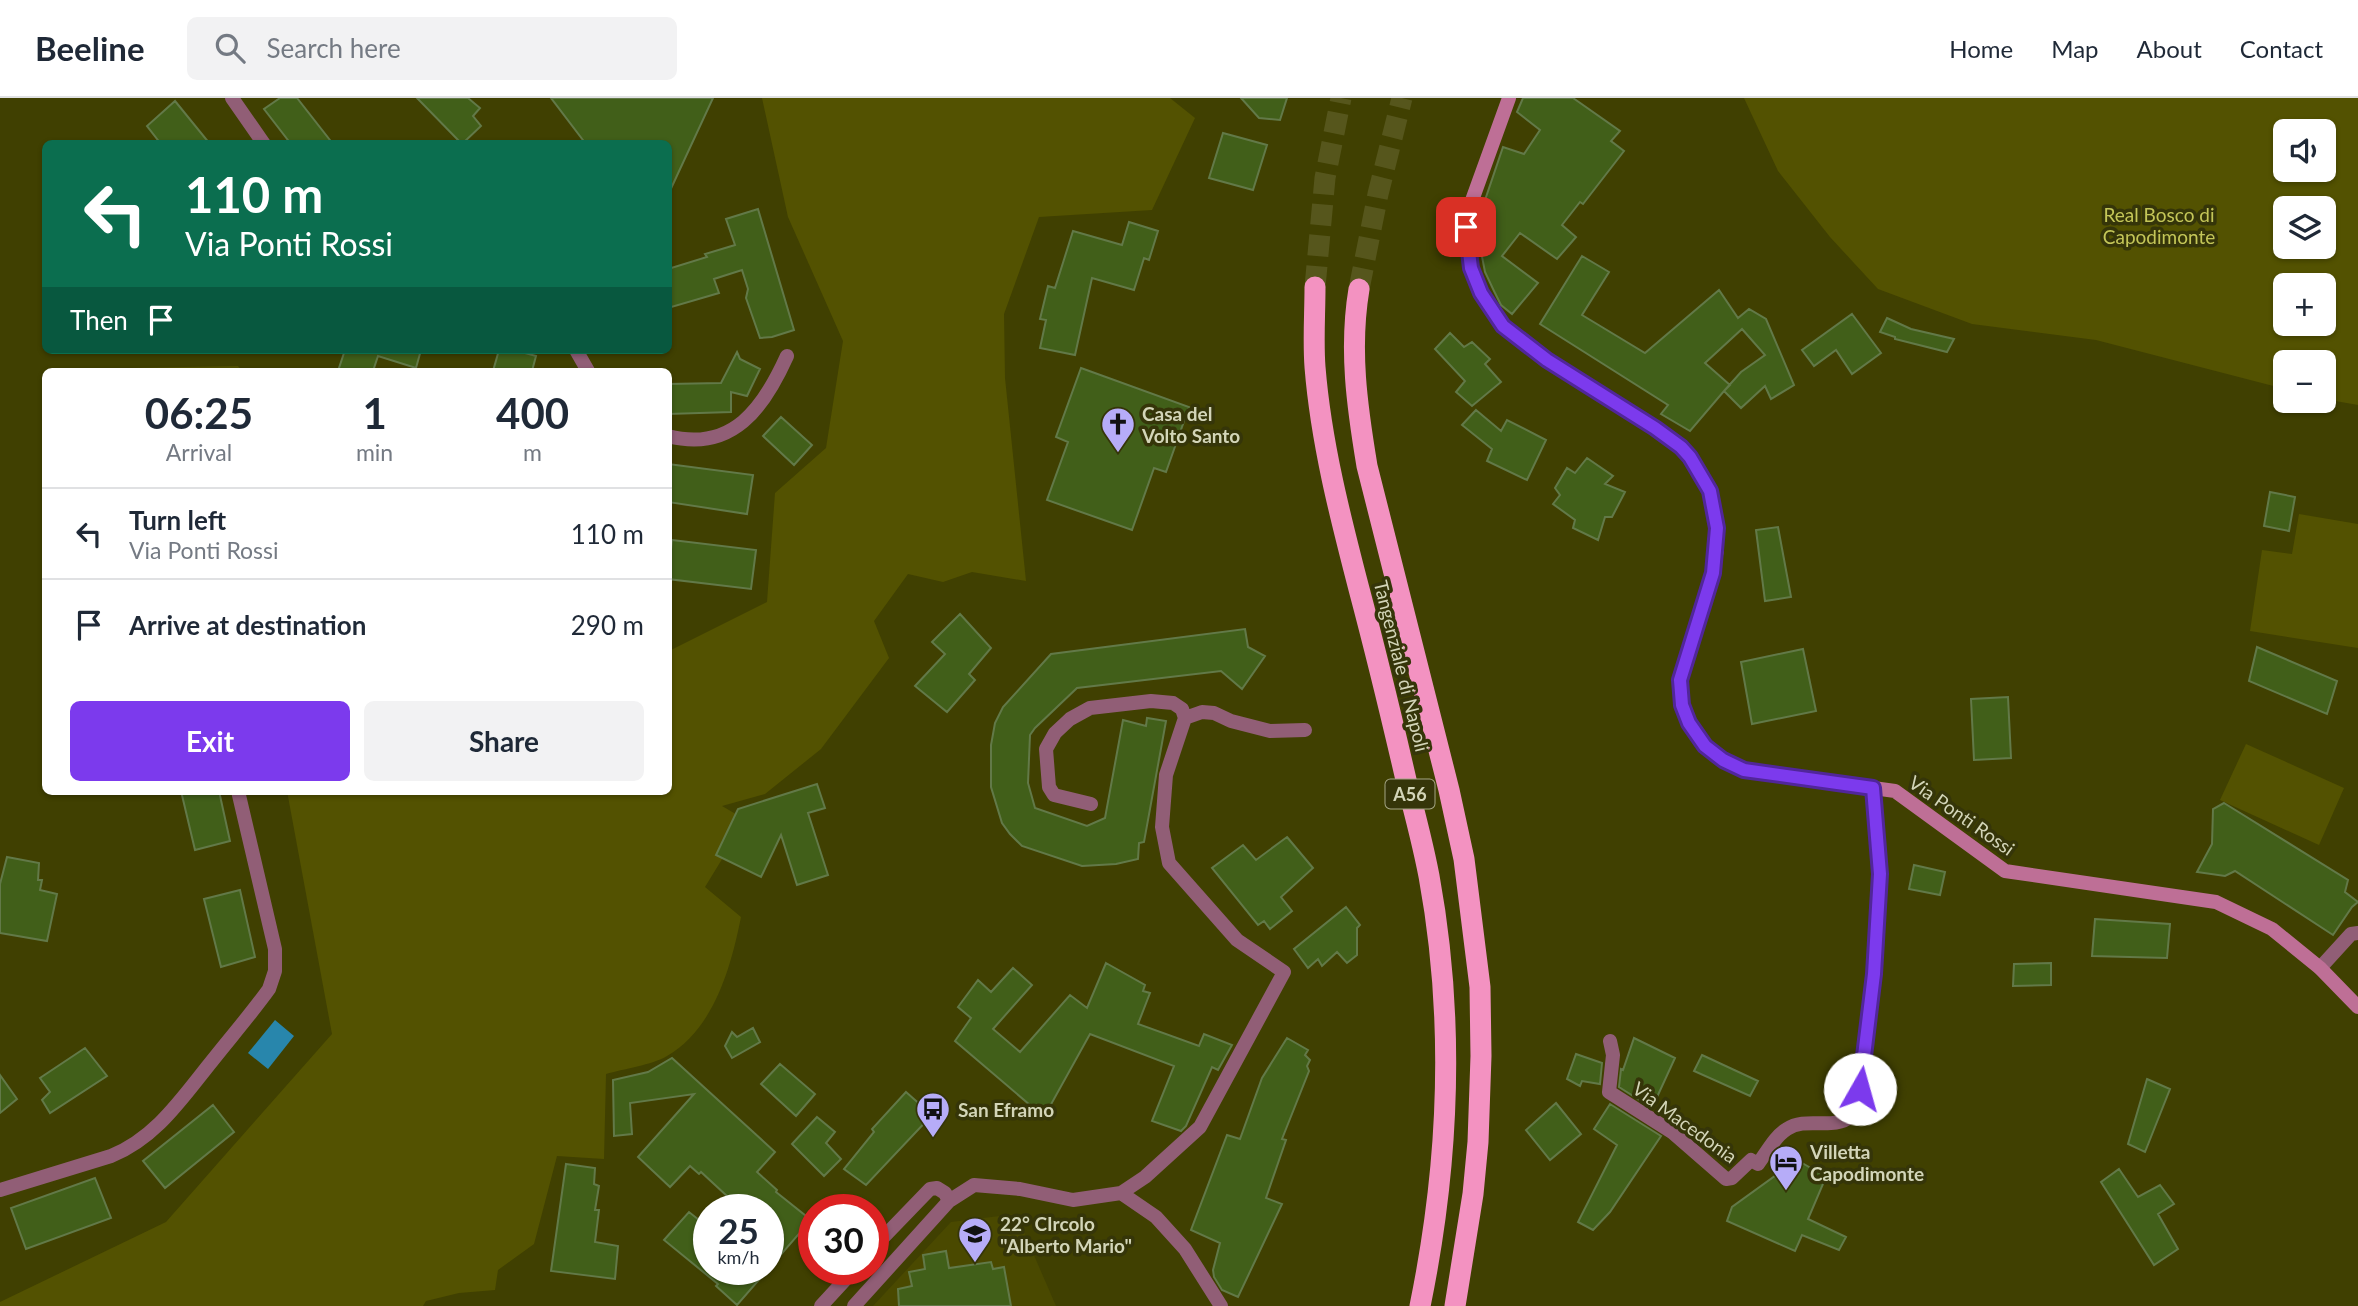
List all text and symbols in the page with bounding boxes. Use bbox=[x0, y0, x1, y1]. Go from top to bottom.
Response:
search box bbox=[187, 17, 677, 80]
text: Beeline bbox=[35, 28, 145, 68]
icon: search bbox=[211, 29, 249, 67]
text: Search here bbox=[267, 32, 401, 64]
text: Home bbox=[1949, 34, 2013, 63]
text: Map bbox=[2051, 34, 2099, 63]
text: About bbox=[2137, 34, 2202, 63]
text: Contact bbox=[2240, 34, 2323, 63]
map controls bbox=[2273, 119, 2336, 413]
button: sound bbox=[2273, 119, 2336, 182]
text: 110 m bbox=[185, 165, 323, 223]
icon: left bbox=[70, 168, 161, 259]
button: layers bbox=[2273, 196, 2336, 259]
pin bbox=[1436, 197, 1496, 257]
park label: Real Bosco di Capodimonte bbox=[2103, 203, 2215, 248]
icon: arrive bbox=[1447, 208, 1485, 246]
text: Via Ponti Rossi bbox=[185, 224, 393, 263]
button: + bbox=[2273, 273, 2336, 336]
icon: arrive bbox=[142, 301, 180, 339]
text: Then bbox=[70, 304, 128, 336]
button: − bbox=[2273, 350, 2336, 413]
text: 06:25 bbox=[145, 388, 253, 438]
text: 1 bbox=[362, 388, 387, 438]
text: 400 bbox=[496, 388, 569, 438]
place label: Casa del Volto Santo bbox=[1141, 402, 1240, 447]
church icon: Casa del Volto Santo bbox=[1099, 405, 1137, 454]
text: Arrival bbox=[166, 438, 232, 466]
text: min bbox=[356, 438, 393, 466]
text: m bbox=[523, 438, 542, 466]
text: Turn left bbox=[129, 504, 226, 536]
icon: left bbox=[70, 515, 108, 553]
text: 110 m bbox=[571, 518, 644, 550]
text: Via Ponti Rossi bbox=[129, 536, 279, 564]
street label: Tangenziale di Napoli bbox=[1370, 578, 1434, 754]
icon: arrive bbox=[70, 606, 108, 644]
text: Arrive at destination bbox=[129, 609, 366, 641]
text: 290 m bbox=[571, 609, 644, 641]
button: Exit bbox=[70, 701, 350, 781]
button: Share bbox=[364, 701, 644, 781]
street label: Via Ponti Rossi bbox=[1905, 770, 2019, 860]
road number: A56 bbox=[1386, 780, 1434, 808]
position arrow bbox=[1823, 1052, 1897, 1126]
street label: Via Macedonia bbox=[1628, 1076, 1742, 1168]
bus stop icon: San Eframo bbox=[914, 1090, 952, 1139]
place label: San Eframo bbox=[958, 1098, 1054, 1121]
place label: Villetta Capodimonte bbox=[1809, 1140, 1924, 1185]
hotel icon: Villetta Capodimonte bbox=[1767, 1143, 1805, 1192]
speed limit sign: 30 bbox=[798, 1194, 889, 1285]
text: 25 bbox=[718, 1209, 759, 1251]
place label: 22° CIrcolo "Alberto Mario" bbox=[1000, 1212, 1132, 1257]
school or university icon: 22° CIrcolo "Alberto Mario" bbox=[956, 1215, 994, 1264]
text: km/h bbox=[717, 1246, 760, 1268]

